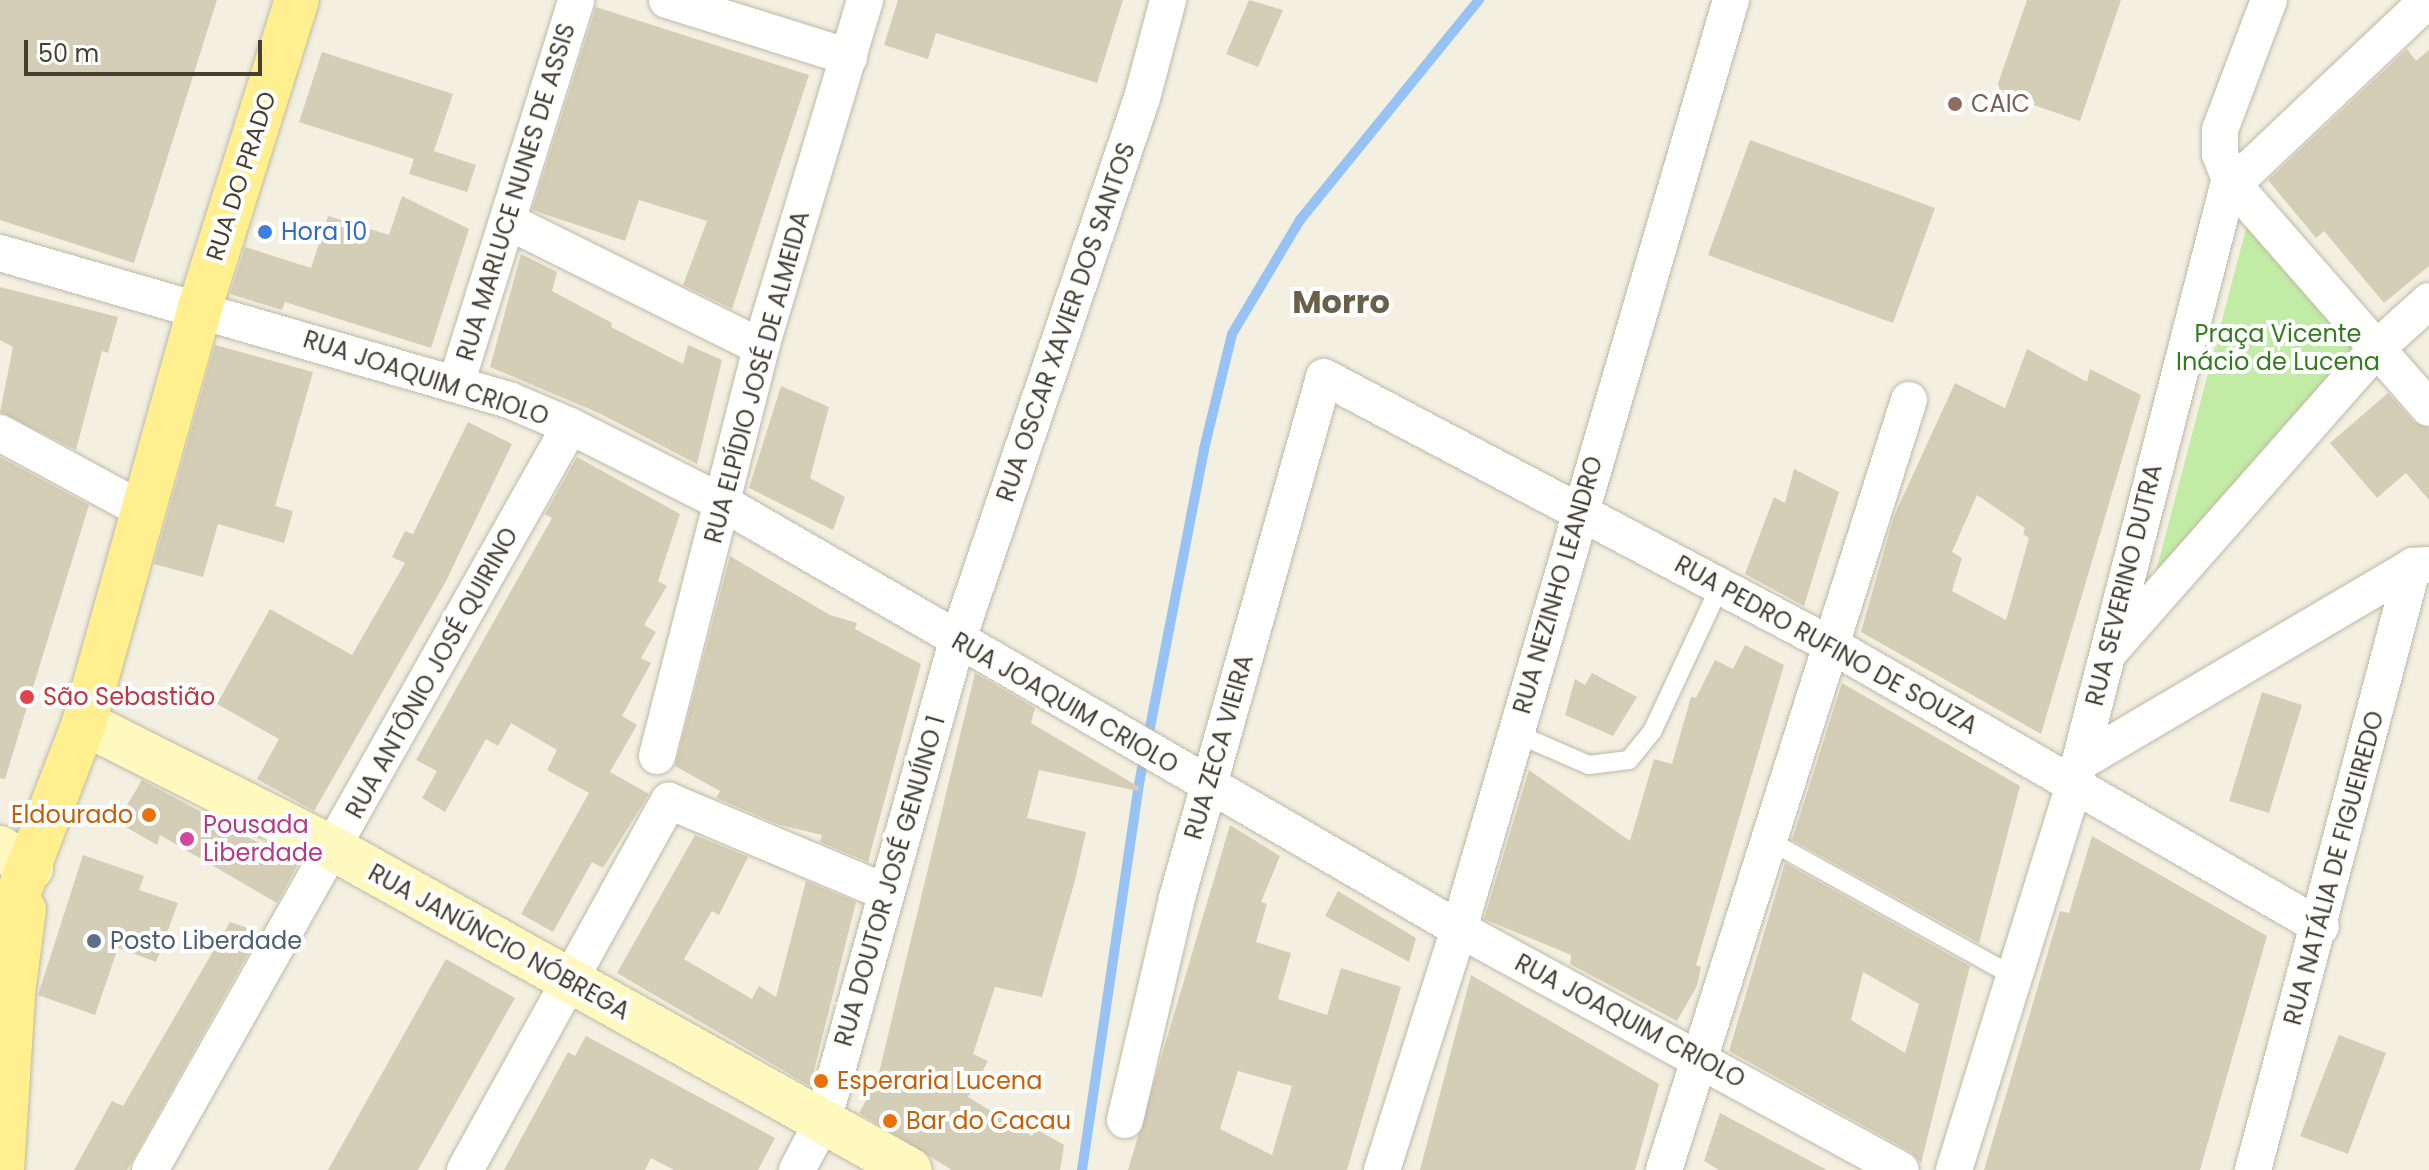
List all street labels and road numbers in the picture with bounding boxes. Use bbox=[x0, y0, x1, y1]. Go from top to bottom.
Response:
street label: RUA MARLUCE NUNES DE ASSIS bbox=[451, 20, 581, 364]
street label: RUA DO PRADO bbox=[200, 88, 282, 264]
street label: RUA OSCAR XAVIER DOS SANTOS bbox=[991, 139, 1141, 505]
street label: RUA ELPÍDIO JOSÉ DE ALMEIDA bbox=[699, 208, 815, 546]
street label: RUA JOAQUIM CRIOLO bbox=[300, 325, 552, 431]
street label: RUA NEZINHO LEANDRO bbox=[1507, 453, 1609, 717]
street label: RUA SEVERINO DUTRA bbox=[2080, 461, 2168, 709]
street label: RUA ANTÔNIO JOSÉ QUIRINO bbox=[340, 523, 524, 823]
street label: RUA PEDRO RUFINO DE SOUZA bbox=[1670, 550, 1982, 740]
street label: RUA JOAQUIM CRIOLO bbox=[947, 626, 1183, 780]
street label: RUA ZECA VIEIRA bbox=[1179, 651, 1259, 843]
street label: RUA NATÁLIA DE FIGUEIREDO bbox=[2278, 708, 2390, 1028]
street label: RUA DOUTOR JOSÉ GENUÍNO 1 bbox=[829, 712, 951, 1050]
street label: RUA JANÚNCIO NÓBREGA bbox=[363, 858, 635, 1026]
street label: RUA JOAQUIM CRIOLO bbox=[1510, 948, 1750, 1094]

